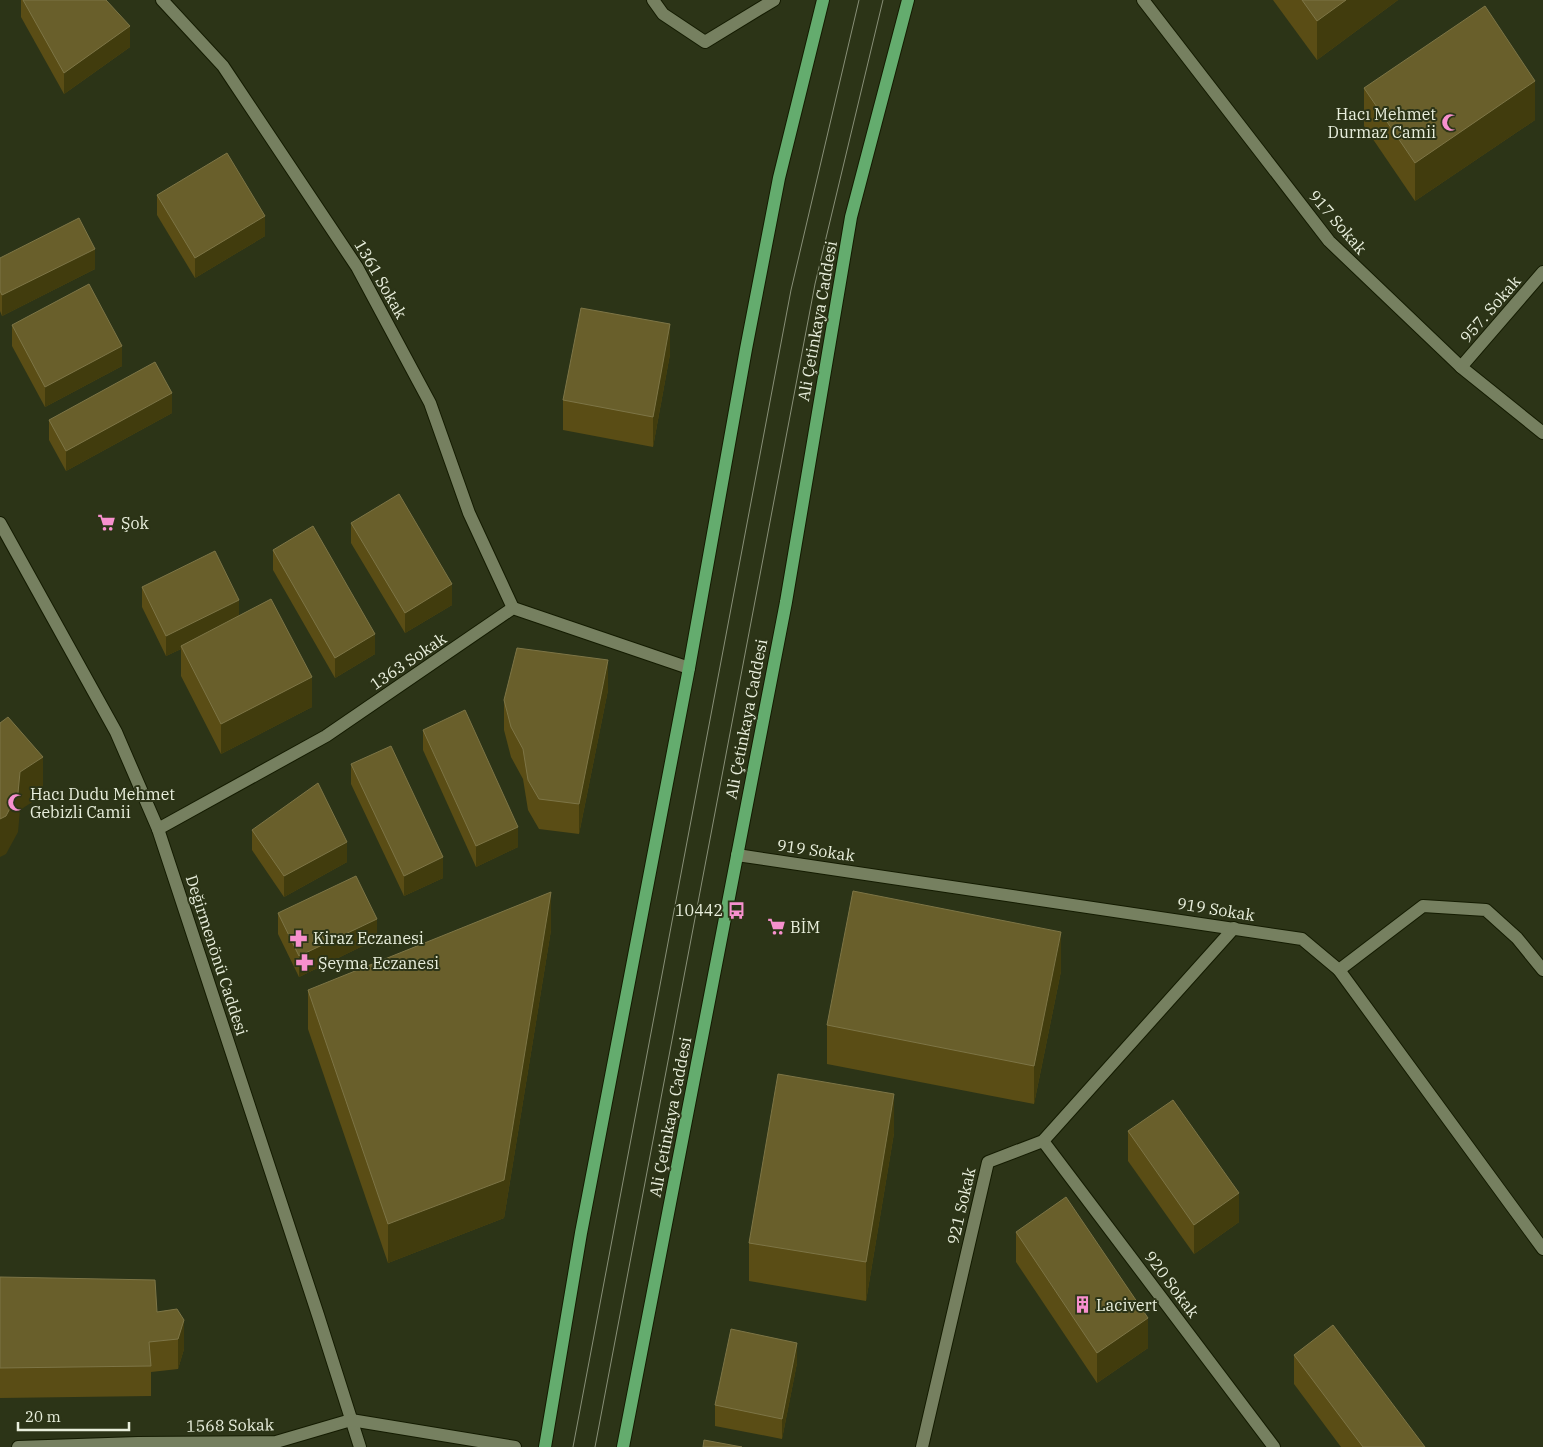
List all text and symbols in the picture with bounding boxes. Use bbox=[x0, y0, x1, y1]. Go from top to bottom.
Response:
place label: Hacı Mehmet Durmaz Camii bbox=[1328, 104, 1436, 142]
mosque icon: Hacı Mehmet Durmaz Camii bbox=[1440, 113, 1460, 133]
street label: 917 Sokak bbox=[1305, 186, 1372, 259]
street label: 1361 Sokak bbox=[350, 236, 412, 323]
street label: Ali Çetinkaya Caddesi bbox=[793, 239, 841, 403]
street label: 957. Sokak bbox=[1455, 271, 1525, 347]
supermarket icon: Şok bbox=[97, 513, 117, 533]
place label: Şok bbox=[121, 513, 149, 533]
street label: 1363 Sokak bbox=[366, 628, 451, 694]
street label: Ali Çetinkaya Caddesi bbox=[721, 637, 771, 801]
place label: Hacı Dudu Mehmet Gebizli Camii bbox=[30, 784, 175, 822]
mosque icon: Hacı Dudu Mehmet Gebizli Camii bbox=[6, 793, 26, 813]
street label: 919 Sokak bbox=[776, 835, 857, 865]
street label: Değirmenönü Caddesi bbox=[182, 872, 252, 1038]
street label: 919 Sokak bbox=[1176, 893, 1257, 925]
place label: 10442 bbox=[675, 900, 723, 920]
bus stop icon: 10442 bbox=[727, 900, 747, 920]
supermarket icon: BİM bbox=[766, 917, 786, 937]
place label: BİM bbox=[790, 917, 820, 937]
pharmacy icon: Kiraz Eczanesi bbox=[289, 928, 309, 948]
place label: Kiraz Eczanesi bbox=[313, 928, 424, 948]
pharmacy icon: Şeyma Eczanesi bbox=[294, 953, 314, 973]
place label: Şeyma Eczanesi bbox=[318, 953, 439, 973]
street label: Ali Çetinkaya Caddesi bbox=[645, 1035, 695, 1199]
street label: 921 Sokak bbox=[942, 1165, 980, 1246]
street label: 920 Sokak bbox=[1140, 1247, 1204, 1322]
building icon: Lacivert bbox=[1072, 1295, 1092, 1315]
place label: Lacivert bbox=[1096, 1295, 1158, 1315]
scale bar bbox=[18, 1400, 129, 1432]
text: 20 m bbox=[25, 1407, 61, 1426]
street label: 1568 Sokak bbox=[186, 1414, 275, 1436]

